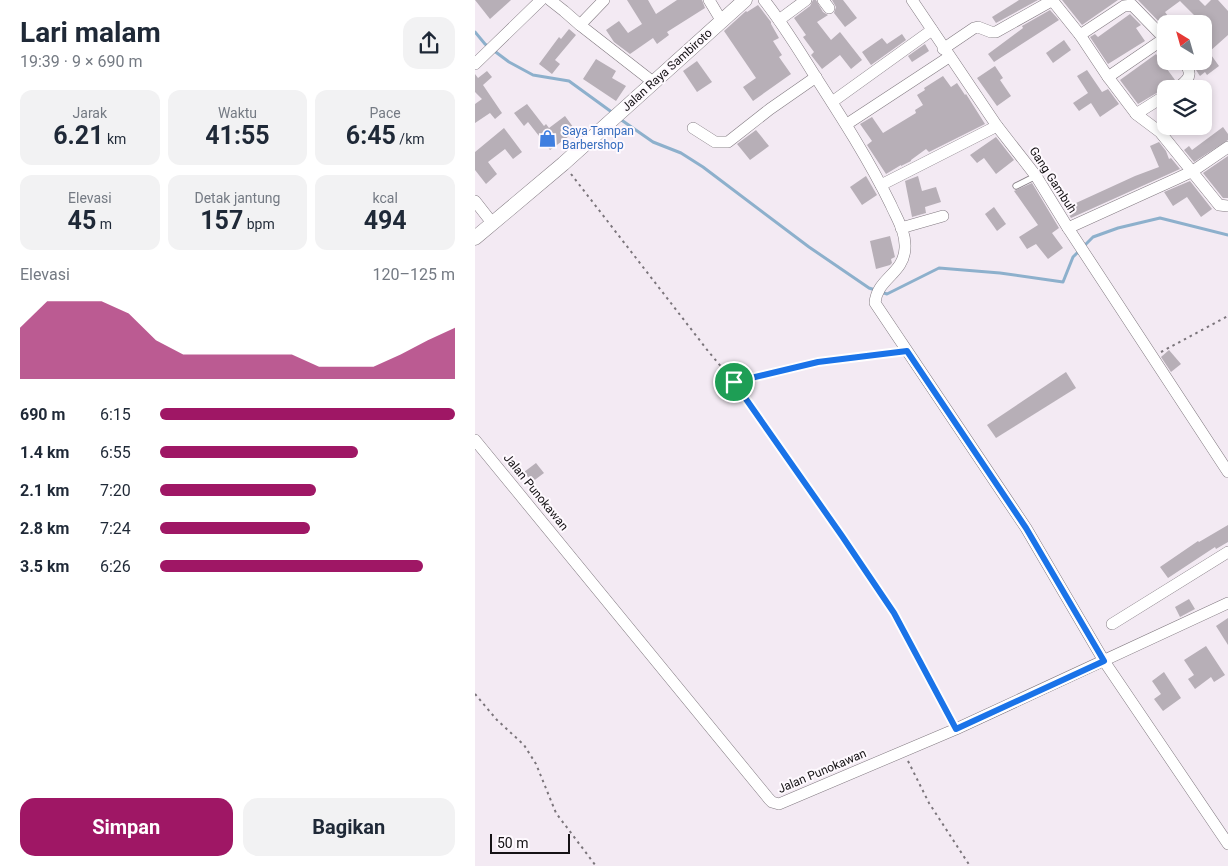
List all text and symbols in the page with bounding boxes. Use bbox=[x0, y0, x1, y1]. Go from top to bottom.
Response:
north arrow bbox=[1157, 15, 1213, 70]
map controls bbox=[1157, 15, 1212, 135]
text: Lari malam bbox=[20, 16, 161, 49]
button: share bbox=[403, 17, 455, 69]
street label: Jalan Raya Sambiroto bbox=[619, 26, 715, 114]
text: 19:39 · 9 × 690 m bbox=[20, 52, 142, 71]
button: layers bbox=[1157, 80, 1212, 135]
text: Jarak bbox=[73, 105, 107, 121]
text: Waktu bbox=[218, 105, 257, 121]
text: Pace bbox=[370, 105, 401, 121]
text: 6.21 bbox=[53, 121, 104, 150]
text: 41:55 bbox=[205, 121, 270, 150]
text: 6:45 bbox=[346, 121, 396, 150]
place label: Saya Tampan Barbershop bbox=[562, 124, 634, 152]
shop icon: Saya Tampan Barbershop bbox=[538, 128, 558, 148]
text: km bbox=[104, 131, 126, 147]
text: /km bbox=[396, 131, 425, 147]
street label: Gang Gambuh bbox=[1026, 144, 1080, 216]
text: Elevasi bbox=[68, 190, 112, 206]
text: Detak jantung bbox=[195, 190, 280, 206]
text: kcal bbox=[373, 190, 398, 206]
text: 45 bbox=[68, 206, 96, 235]
text: 157 bbox=[200, 206, 243, 235]
text: 494 bbox=[364, 206, 407, 235]
text: m bbox=[96, 216, 112, 232]
text: bpm bbox=[243, 216, 275, 232]
text: Elevasi bbox=[20, 265, 70, 284]
text: 120–125 m bbox=[373, 265, 455, 284]
pin bbox=[713, 361, 755, 403]
icon: arrive bbox=[720, 368, 748, 396]
text: 690 m bbox=[20, 405, 65, 424]
text: 6:15 bbox=[100, 405, 131, 424]
text: 1.4 km bbox=[20, 443, 69, 462]
text: 6:55 bbox=[100, 443, 131, 462]
street label: Jalan Punokawan bbox=[501, 451, 571, 533]
text: 2.1 km bbox=[20, 481, 69, 500]
text: 7:20 bbox=[100, 481, 131, 500]
text: 2.8 km bbox=[20, 519, 69, 538]
text: 7:24 bbox=[100, 519, 131, 538]
text: 3.5 km bbox=[20, 557, 69, 576]
text: 6:26 bbox=[100, 557, 131, 576]
street label: Jalan Punokawan bbox=[776, 746, 868, 796]
button: Simpan bbox=[20, 798, 233, 856]
button: Bagikan bbox=[243, 798, 455, 856]
scale bar bbox=[490, 831, 570, 854]
text: 50 m bbox=[497, 835, 529, 851]

